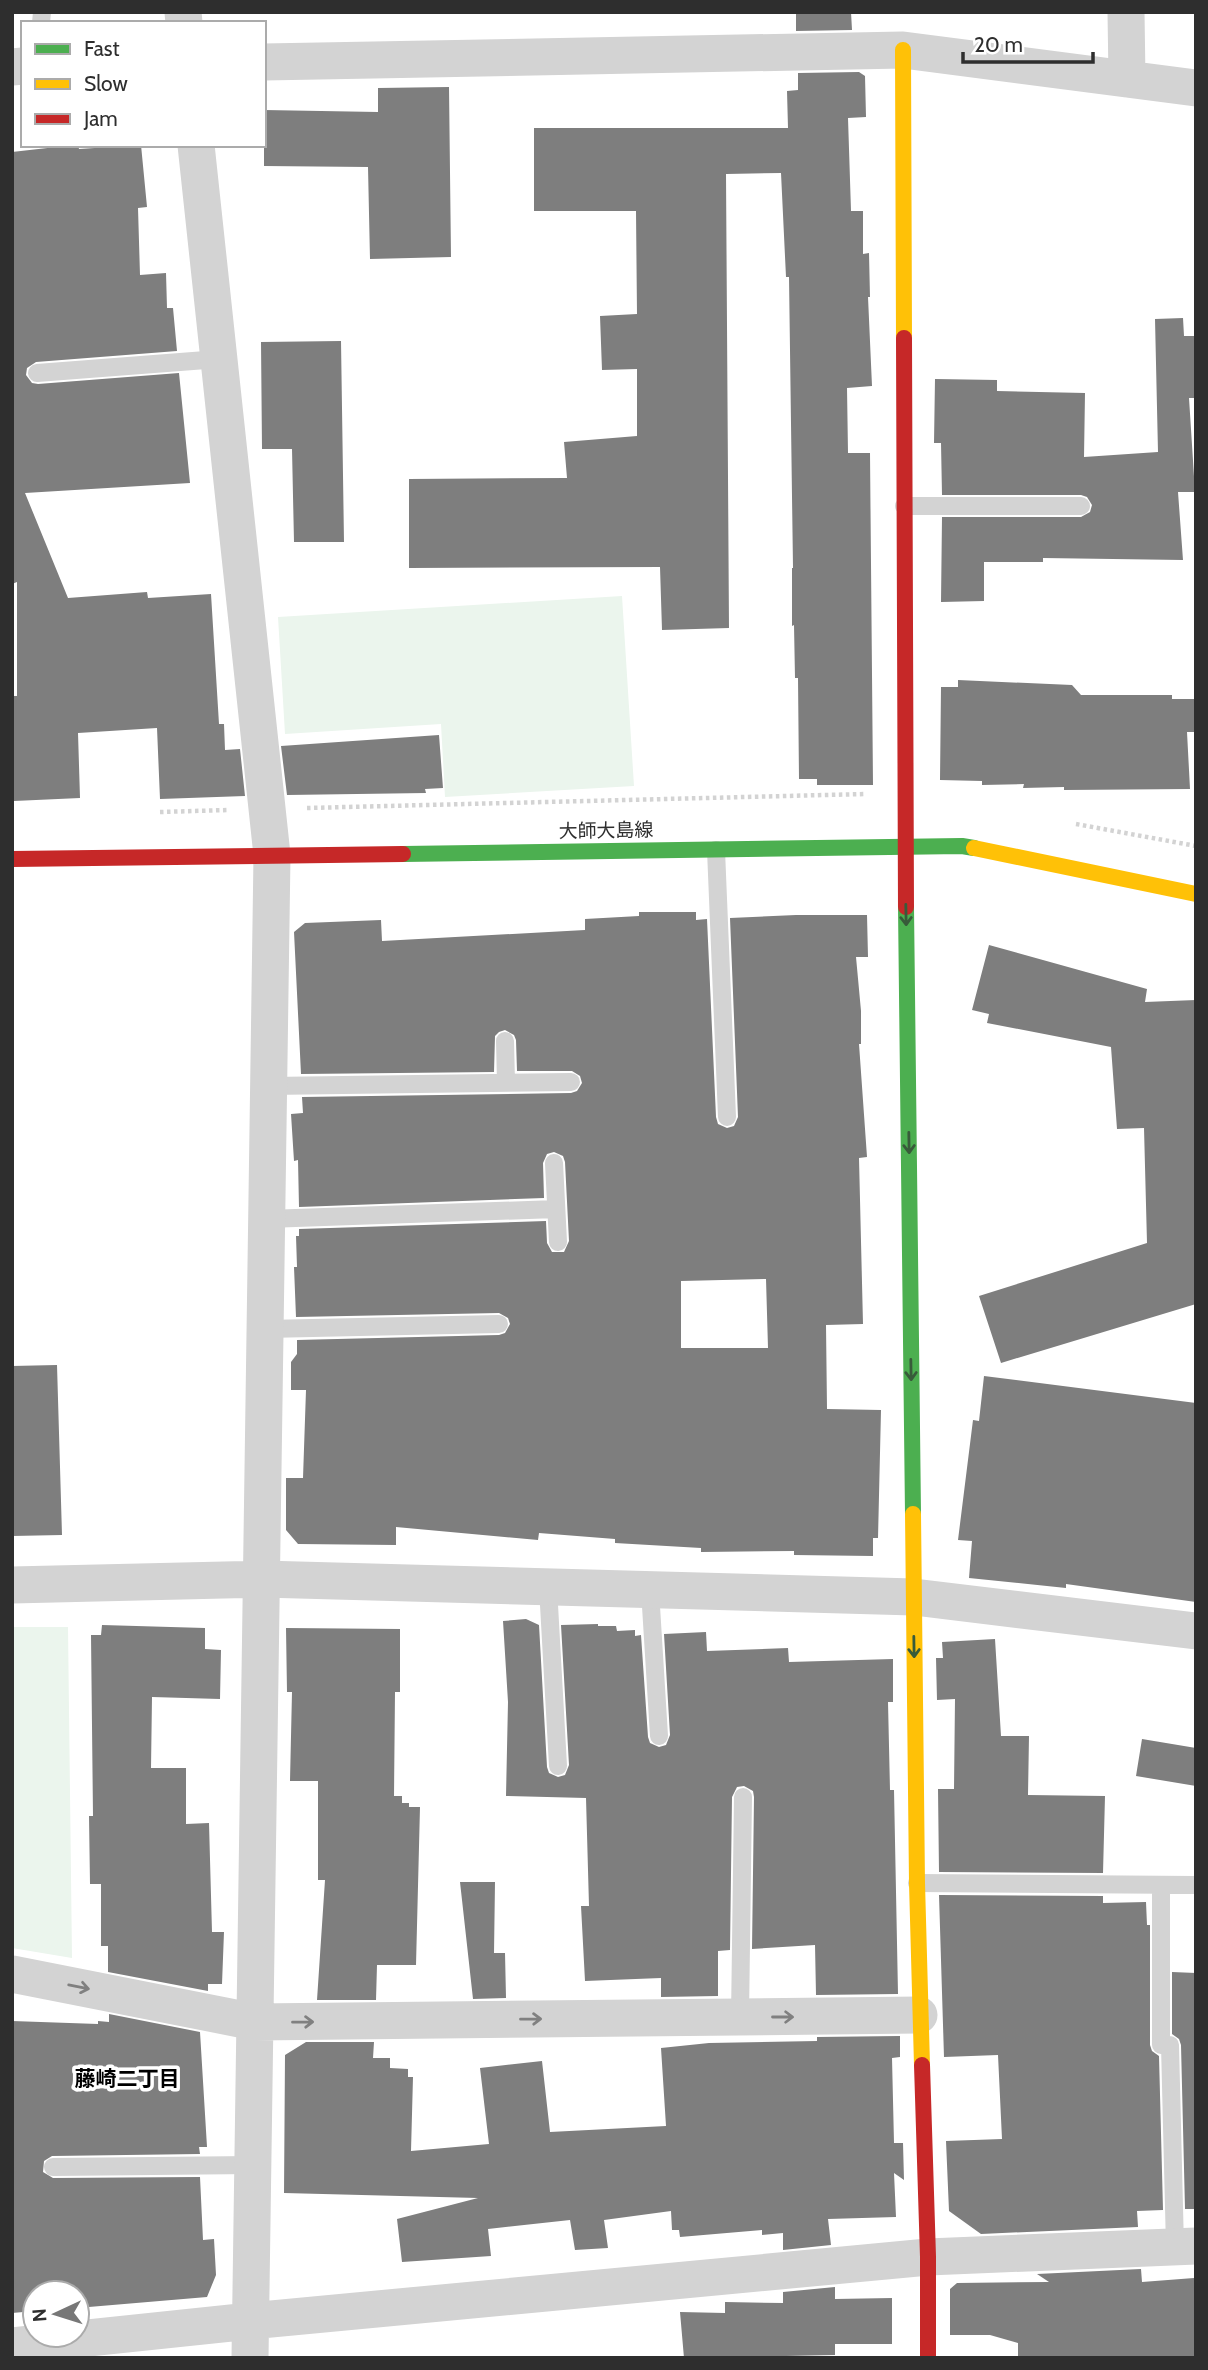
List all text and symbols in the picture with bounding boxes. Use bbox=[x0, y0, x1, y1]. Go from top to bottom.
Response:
legend bbox=[21, 21, 266, 147]
scale bar bbox=[963, 21, 1092, 65]
text: 20 m bbox=[974, 32, 1023, 57]
text: Fast bbox=[84, 36, 120, 61]
text: Slow bbox=[84, 71, 128, 96]
text: Jam bbox=[83, 106, 118, 131]
street label: 大師大島線 bbox=[558, 818, 654, 843]
one-way arrow bbox=[899, 903, 913, 926]
one-way arrow bbox=[902, 1131, 916, 1154]
one-way arrow bbox=[904, 1358, 918, 1381]
one-way arrow bbox=[907, 1635, 921, 1658]
one-way arrow bbox=[67, 1981, 90, 1995]
one-way arrow bbox=[771, 2010, 794, 2023]
one-way arrow bbox=[519, 2012, 542, 2026]
one-way arrow bbox=[292, 2015, 315, 2028]
district label: 藤崎二丁目 bbox=[75, 2066, 180, 2091]
north arrow bbox=[21, 2279, 91, 2349]
text: N bbox=[28, 2308, 51, 2323]

